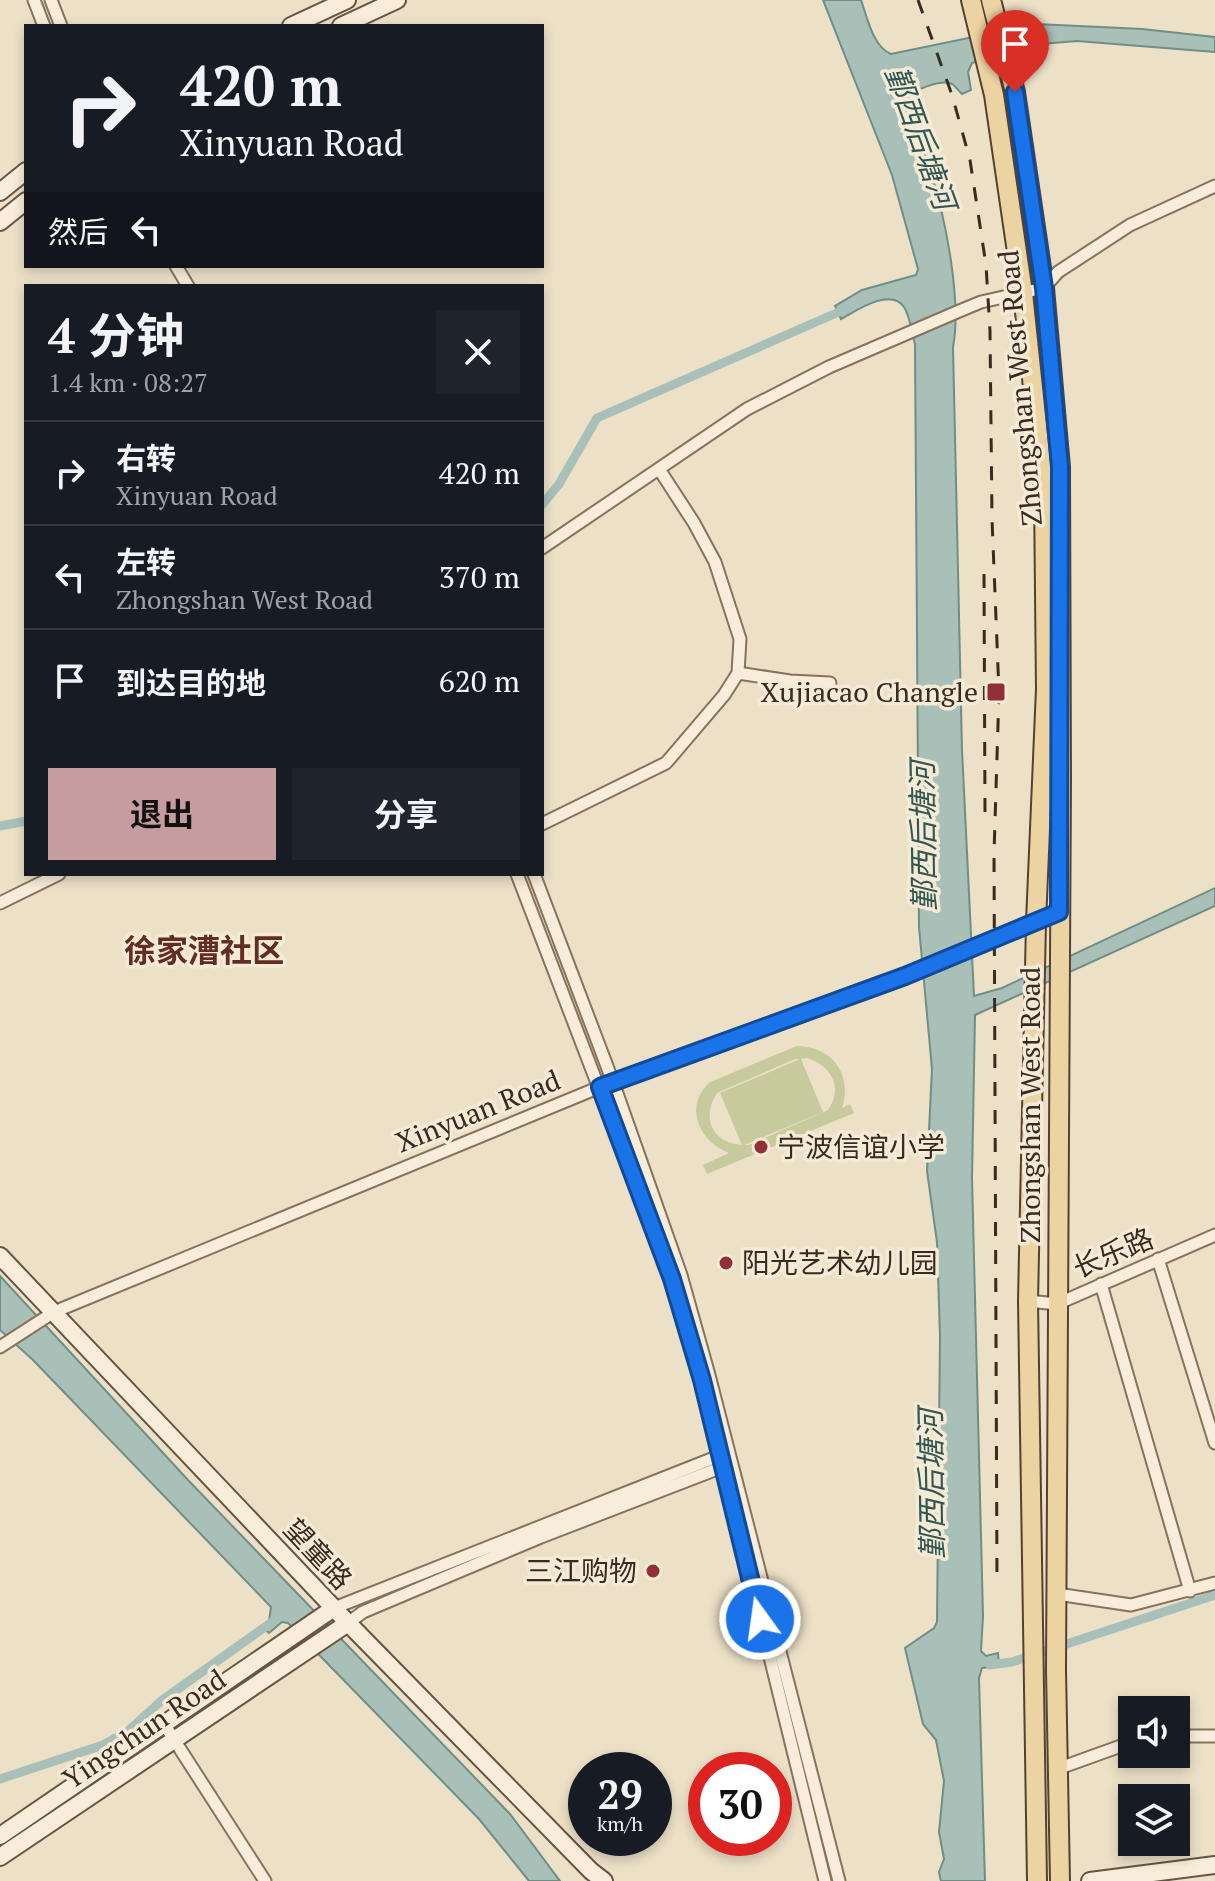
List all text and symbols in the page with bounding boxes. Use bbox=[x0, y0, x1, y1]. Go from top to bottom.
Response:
pin bbox=[981, 10, 1049, 92]
icon: arrive bbox=[993, 22, 1037, 66]
text: 420 m bbox=[180, 48, 342, 122]
icon: right bbox=[48, 56, 152, 160]
water label: 鄞西后塘河 bbox=[876, 60, 967, 220]
text: Xinyuan Road bbox=[180, 119, 404, 166]
icon: left bbox=[124, 208, 168, 252]
text: 然后 bbox=[48, 212, 108, 252]
street label: Zhongshan West Road bbox=[989, 249, 1050, 527]
text: 4 分钟 bbox=[48, 303, 184, 367]
button: close bbox=[436, 310, 520, 394]
text: 1.4 km · 08:27 bbox=[48, 365, 208, 399]
text: 右转 bbox=[116, 438, 176, 478]
icon: right bbox=[48, 451, 92, 495]
text: 420 m bbox=[439, 453, 520, 493]
text: Xinyuan Road bbox=[116, 478, 278, 512]
text: 左转 bbox=[116, 542, 176, 582]
icon: left bbox=[48, 555, 92, 599]
text: 370 m bbox=[439, 557, 520, 597]
text: Zhongshan West Road bbox=[116, 582, 373, 616]
icon: arrive bbox=[48, 659, 92, 703]
text: 620 m bbox=[439, 661, 520, 701]
text: 到达目的地 bbox=[116, 663, 266, 703]
place label: Xujiacao Changle bbox=[761, 673, 978, 710]
marker: Xujiacao Changle bbox=[985, 681, 1007, 703]
water label: 鄞西后塘河 bbox=[902, 756, 944, 911]
button: 退出 bbox=[48, 768, 276, 860]
button: 分享 bbox=[292, 768, 520, 860]
district label: 徐家漕社区 bbox=[124, 929, 284, 971]
street label: Zhongshan West Road bbox=[1011, 967, 1048, 1243]
street label: Xinyuan Road bbox=[390, 1061, 565, 1160]
place label: 宁波信谊小学 bbox=[777, 1128, 945, 1165]
marker: 宁波信谊小学 bbox=[752, 1138, 770, 1156]
street label: 长乐路 bbox=[1067, 1219, 1159, 1286]
place label: 阳光艺术幼儿园 bbox=[742, 1244, 938, 1281]
marker: 阳光艺术幼儿园 bbox=[717, 1254, 735, 1272]
water label: 鄞西后塘河 bbox=[910, 1404, 952, 1559]
street label: 望童路 bbox=[276, 1510, 361, 1597]
place label: 三江购物 bbox=[525, 1552, 637, 1589]
marker: 三江购物 bbox=[644, 1562, 662, 1580]
position arrow bbox=[718, 1577, 802, 1661]
street label: Yingchun Road bbox=[55, 1660, 233, 1797]
map controls bbox=[1118, 1696, 1190, 1856]
button: sound bbox=[1118, 1696, 1190, 1768]
speed limit sign: 30 bbox=[688, 1752, 792, 1856]
text: 29 bbox=[597, 1767, 643, 1820]
button: layers bbox=[1118, 1784, 1190, 1856]
text: km/h bbox=[597, 1810, 643, 1837]

